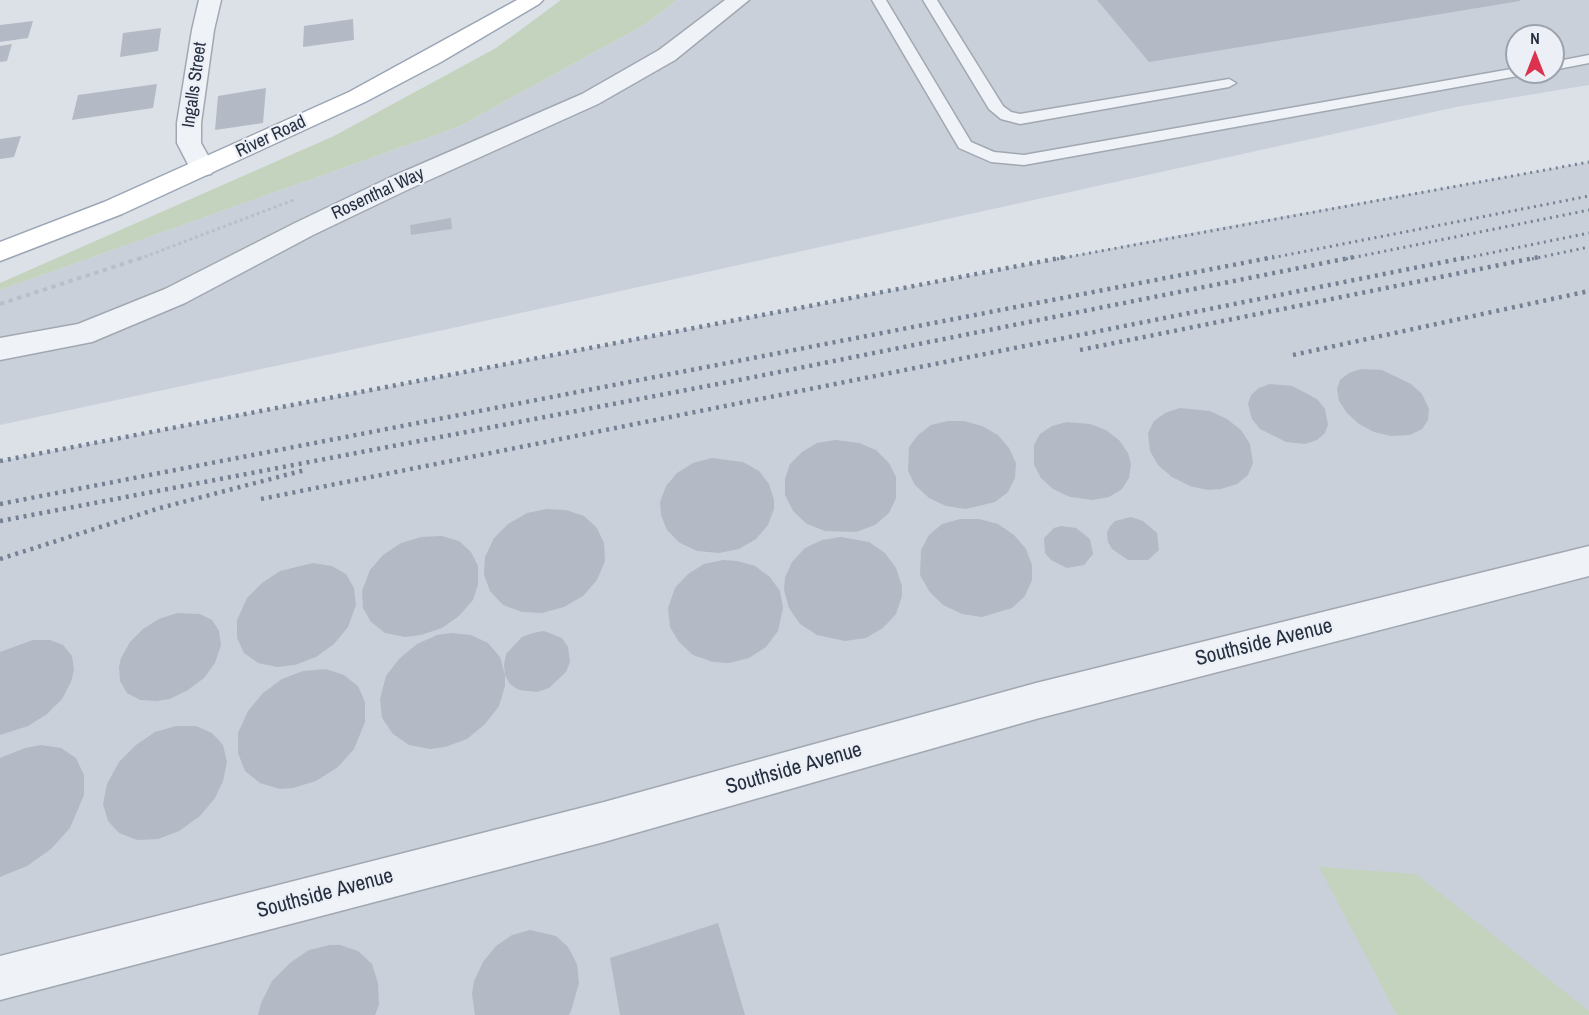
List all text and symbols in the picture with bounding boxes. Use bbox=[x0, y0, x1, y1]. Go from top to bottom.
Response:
north arrow bbox=[1505, 24, 1565, 84]
text: N bbox=[1530, 27, 1540, 49]
street label: Ingalls Street bbox=[178, 41, 212, 129]
street label: River Road bbox=[233, 111, 309, 163]
street label: Rosenthal Way bbox=[328, 163, 428, 225]
street label: Southside Avenue bbox=[1193, 614, 1335, 672]
street label: Southside Avenue bbox=[723, 738, 865, 800]
street label: Southside Avenue bbox=[254, 864, 396, 924]

